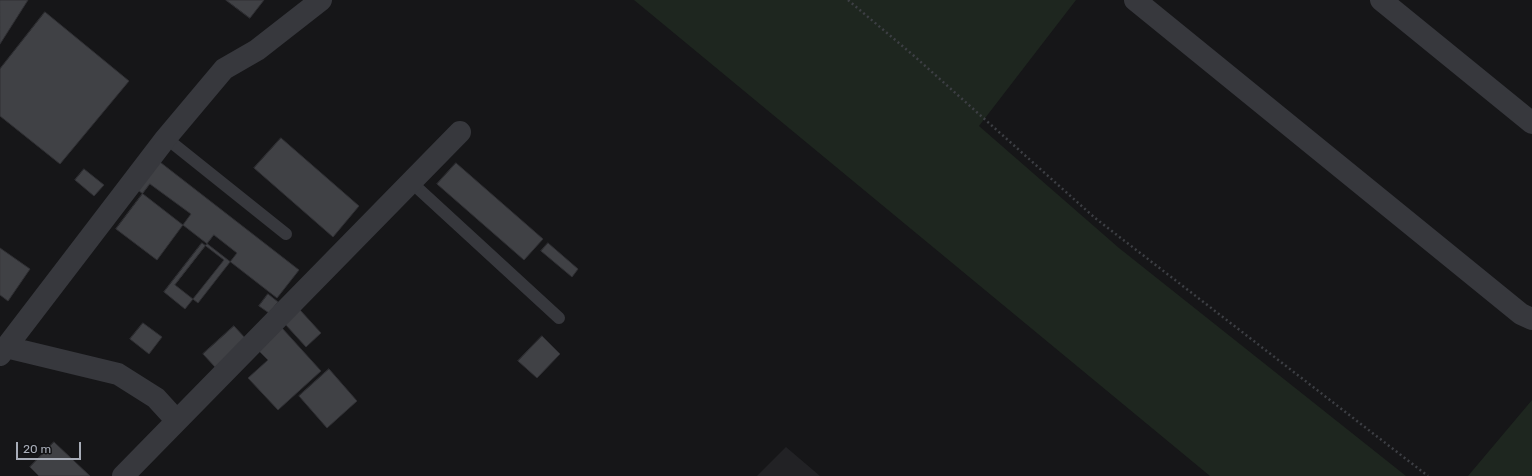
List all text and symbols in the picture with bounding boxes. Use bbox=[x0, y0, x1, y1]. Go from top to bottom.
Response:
scale bar bbox=[18, 434, 83, 460]
text: 20 m bbox=[23, 442, 51, 456]

